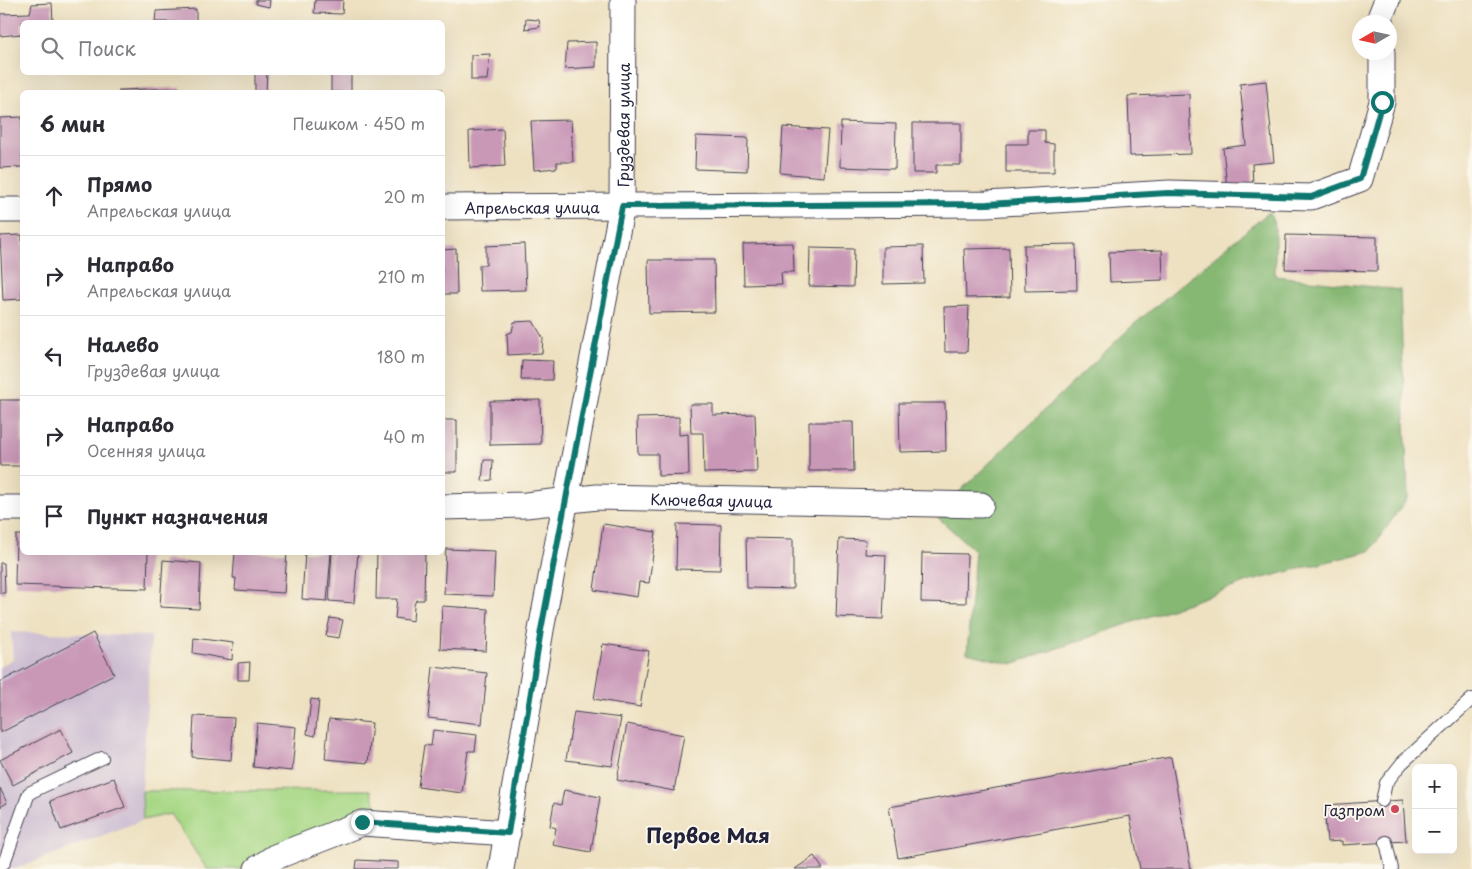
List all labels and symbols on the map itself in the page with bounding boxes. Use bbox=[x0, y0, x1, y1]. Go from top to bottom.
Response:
north arrow bbox=[1352, 15, 1397, 60]
street label: Груздевая улица bbox=[611, 62, 634, 187]
route start bbox=[1371, 91, 1394, 114]
street label: Апрельская улица bbox=[464, 195, 600, 218]
street label: Ключевая улица bbox=[650, 487, 773, 512]
place label: Газпром bbox=[1323, 798, 1385, 821]
marker: Газпром bbox=[1389, 803, 1401, 815]
route end bbox=[351, 811, 374, 834]
district label: Первое Мая bbox=[646, 820, 770, 850]

